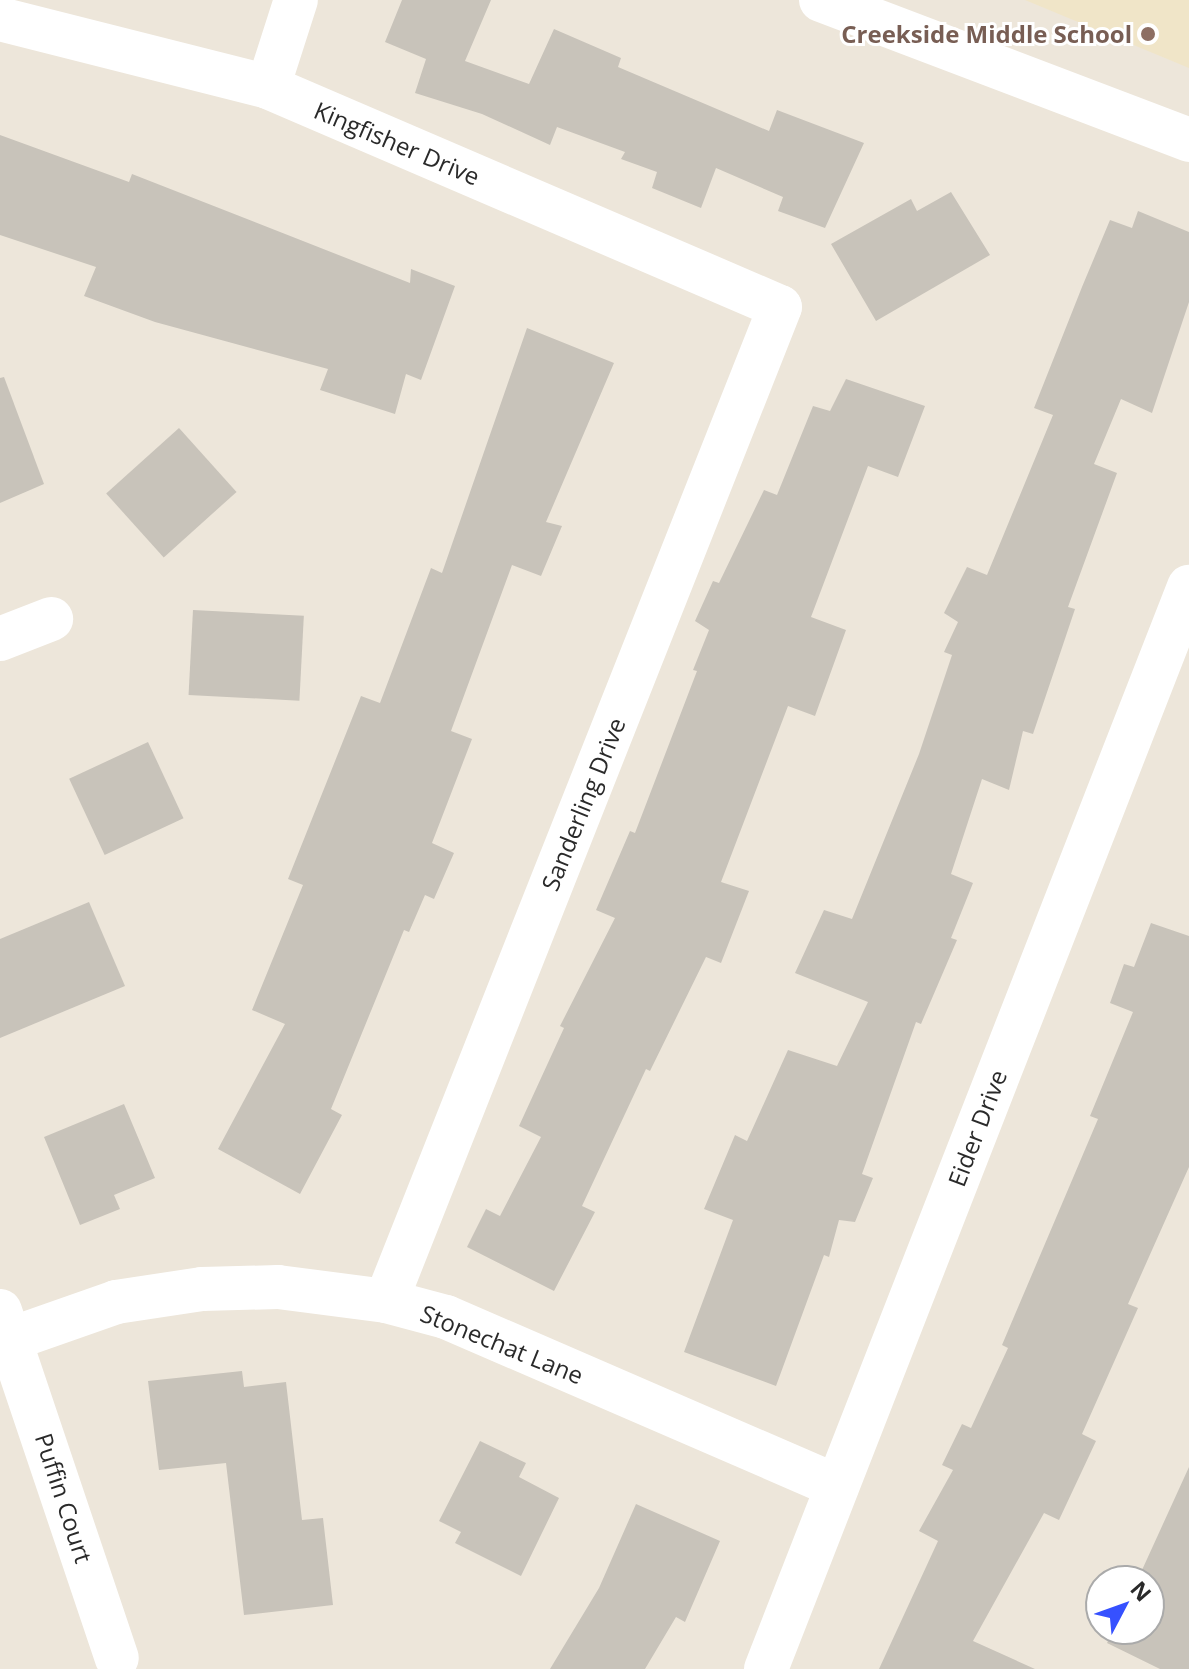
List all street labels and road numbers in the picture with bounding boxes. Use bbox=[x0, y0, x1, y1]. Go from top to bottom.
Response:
street label: Kingfisher Drive bbox=[310, 95, 484, 191]
street label: Sanderling Drive bbox=[535, 713, 631, 895]
street label: Eider Drive bbox=[942, 1066, 1012, 1190]
street label: Stonechat Lane bbox=[417, 1298, 587, 1390]
street label: Puffin Court bbox=[29, 1429, 99, 1567]

